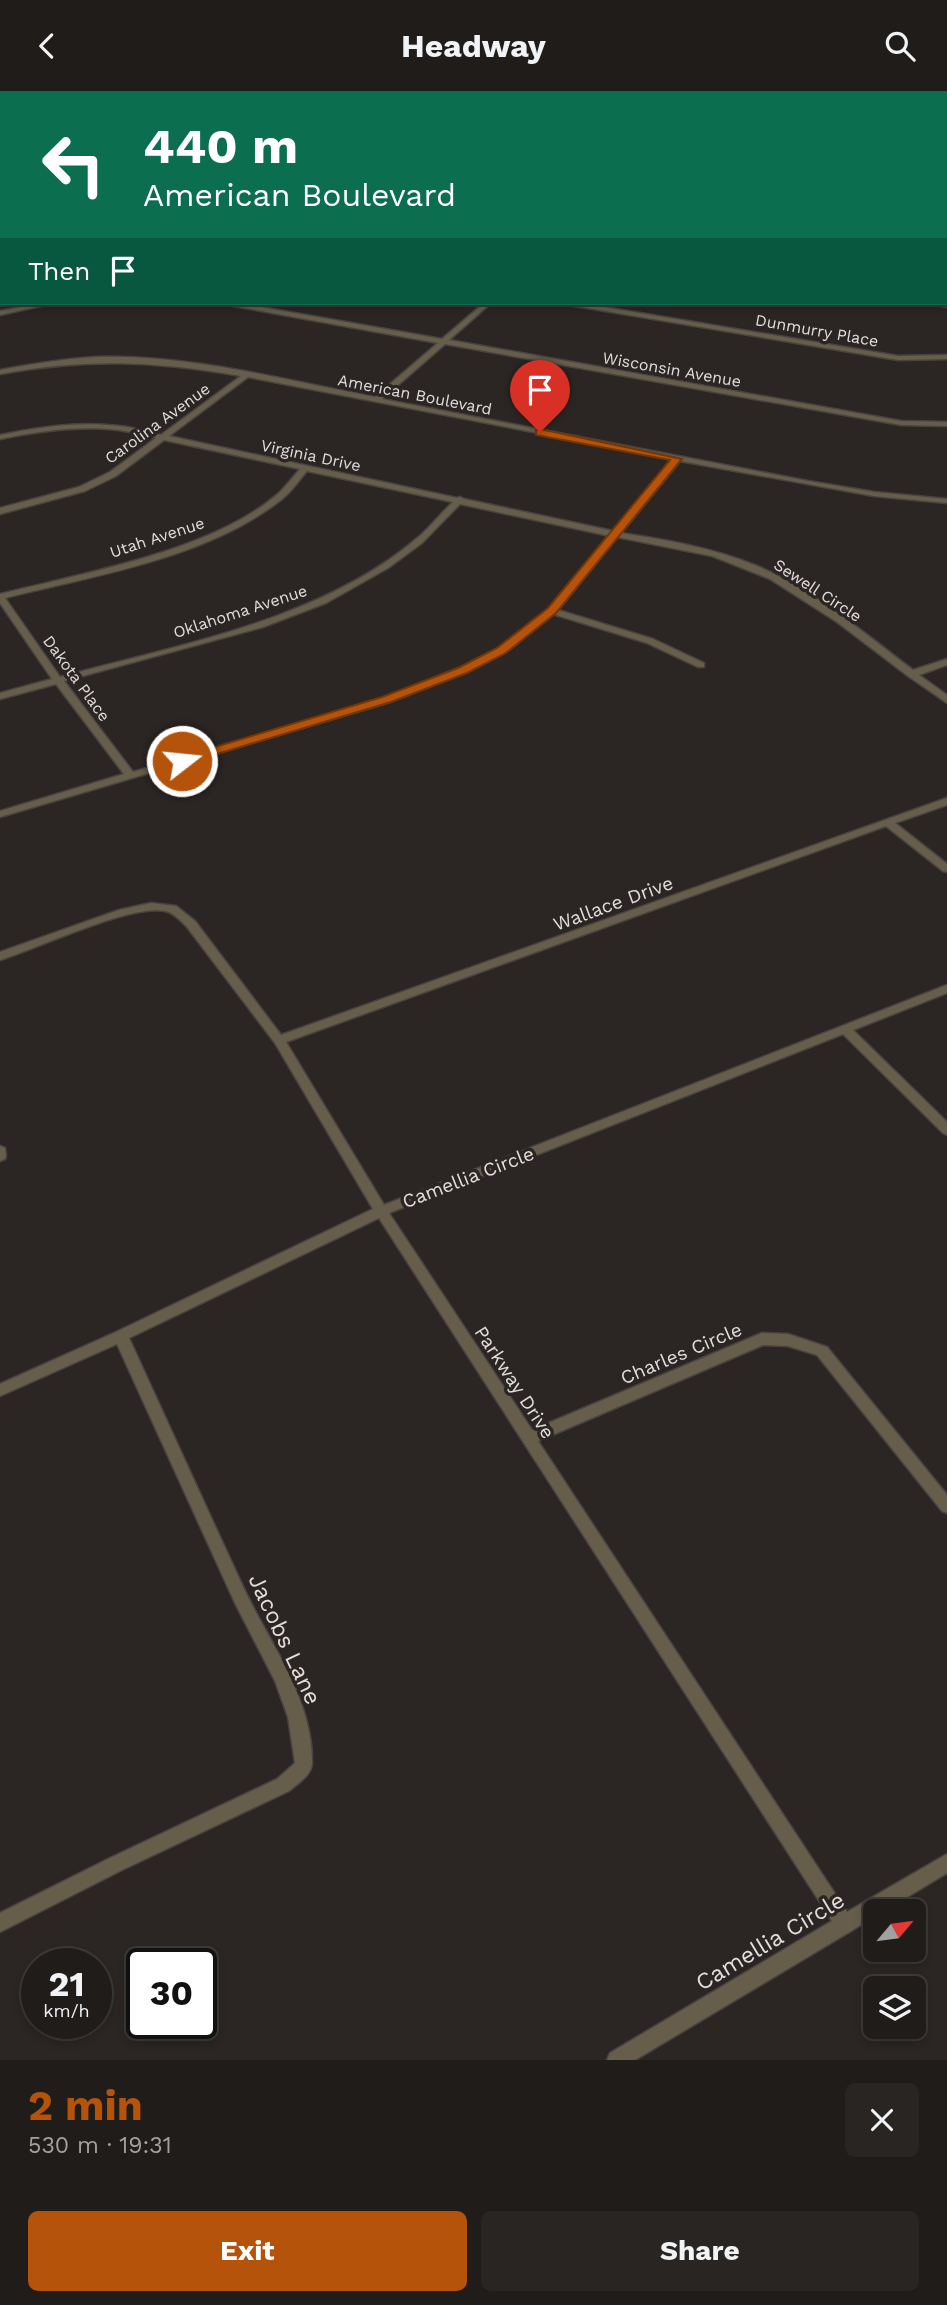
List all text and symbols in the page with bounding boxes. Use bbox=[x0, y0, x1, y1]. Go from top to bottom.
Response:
icon: back bbox=[28, 27, 66, 65]
text: Headway bbox=[401, 27, 546, 65]
icon: search bbox=[881, 27, 919, 65]
text: 440 m bbox=[143, 117, 298, 175]
icon: left bbox=[28, 119, 119, 210]
text: American Boulevard bbox=[143, 176, 456, 214]
icon: arrive bbox=[104, 252, 142, 290]
text: Then bbox=[28, 256, 90, 286]
street label: Dunmurry Place bbox=[754, 310, 880, 351]
street label: Wisconsin Avenue bbox=[601, 348, 743, 391]
pin bbox=[510, 360, 570, 432]
street label: American Boulevard bbox=[336, 370, 494, 419]
icon: arrive bbox=[521, 371, 559, 409]
street label: Carolina Avenue bbox=[101, 379, 213, 468]
street label: Virginia Drive bbox=[259, 436, 363, 475]
street label: Utah Avenue bbox=[107, 513, 207, 562]
street label: Sewell Circle bbox=[770, 555, 865, 626]
street label: Oklahoma Avenue bbox=[171, 581, 310, 642]
street label: Dakota Place bbox=[39, 632, 114, 725]
position arrow bbox=[145, 724, 219, 798]
street label: Wallace Drive bbox=[550, 871, 676, 936]
street label: Camellia Circle bbox=[399, 1142, 537, 1213]
street label: Charles Circle bbox=[617, 1318, 745, 1389]
street label: Parkway Drive bbox=[470, 1322, 560, 1443]
street label: Jacobs Lane bbox=[243, 1570, 327, 1709]
street label: Camellia Circle bbox=[691, 1886, 849, 1996]
north arrow bbox=[863, 1899, 926, 1962]
map controls bbox=[863, 1899, 926, 2039]
speed limit sign: 30 bbox=[126, 1948, 217, 2039]
text: 21 bbox=[49, 1963, 84, 2005]
button: layers bbox=[863, 1976, 926, 2039]
text: km/h bbox=[43, 2000, 90, 2021]
text: 2 min bbox=[28, 2081, 143, 2130]
button: close bbox=[845, 2083, 919, 2157]
text: 530 m · 19:31 bbox=[28, 2132, 172, 2159]
button: Exit bbox=[28, 2211, 467, 2291]
button: Share bbox=[481, 2211, 919, 2291]

